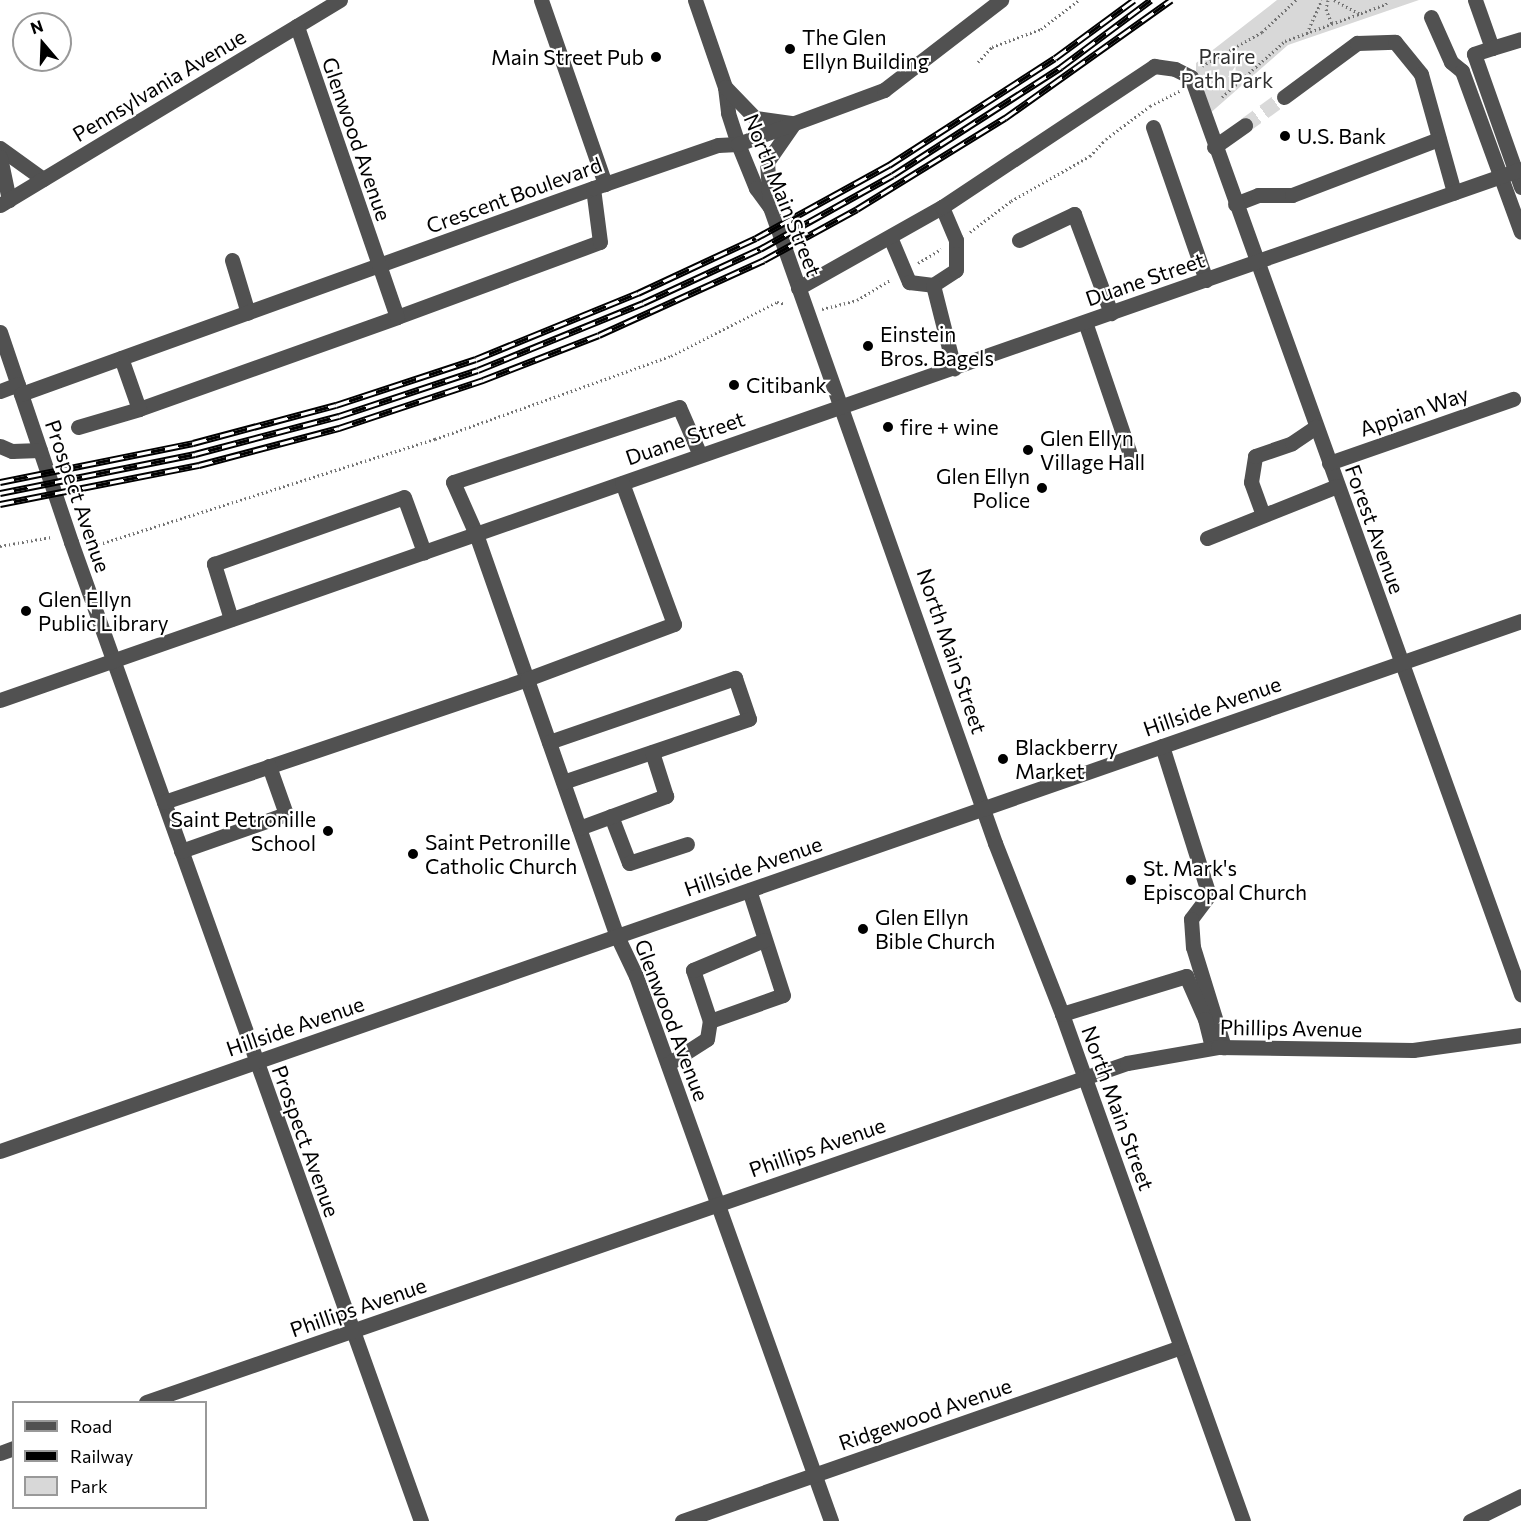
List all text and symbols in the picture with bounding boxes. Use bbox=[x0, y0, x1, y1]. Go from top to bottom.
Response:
north arrow bbox=[12, 12, 72, 72]
text: N bbox=[28, 15, 45, 37]
street label: Pennsylvania Avenue bbox=[68, 23, 250, 147]
place label: The Glen Ellyn Building bbox=[802, 24, 929, 74]
marker: The Glen Ellyn Building bbox=[783, 42, 797, 56]
park label: Praire Path Park bbox=[1181, 43, 1273, 93]
place label: Main Street Pub bbox=[491, 44, 644, 70]
marker: Main Street Pub bbox=[649, 50, 663, 64]
street label: Glenwood Avenue bbox=[317, 54, 397, 224]
street label: North Main Street bbox=[739, 110, 827, 280]
place label: U.S. Bank bbox=[1297, 123, 1386, 149]
marker: U.S. Bank bbox=[1278, 129, 1292, 143]
street label: Crescent Boulevard bbox=[423, 152, 605, 238]
street label: Duane Street bbox=[1082, 247, 1208, 311]
place label: Einstein Bros. Bagels bbox=[880, 321, 994, 371]
marker: Einstein Bros. Bagels bbox=[861, 339, 875, 353]
place label: Citibank bbox=[746, 372, 827, 398]
marker: Citibank bbox=[727, 378, 741, 392]
street label: Appian Way bbox=[1356, 381, 1472, 441]
street label: Duane Street bbox=[622, 406, 748, 470]
place label: fire + wine bbox=[900, 414, 999, 440]
street label: Prospect Avenue bbox=[40, 416, 116, 576]
marker: fire + wine bbox=[881, 420, 895, 434]
place label: Glen Ellyn Village Hall bbox=[1040, 425, 1145, 475]
marker: Glen Ellyn Village Hall bbox=[1021, 443, 1035, 457]
street label: Forest Avenue bbox=[1340, 461, 1410, 597]
place label: Glen Ellyn Police bbox=[936, 463, 1030, 513]
marker: Glen Ellyn Police bbox=[1035, 481, 1049, 495]
street label: North Main Street bbox=[912, 565, 992, 737]
place label: Glen Ellyn Public Library bbox=[38, 586, 169, 636]
marker: Glen Ellyn Public Library bbox=[19, 604, 33, 618]
street label: Hillside Avenue bbox=[1140, 671, 1284, 741]
place label: Blackberry Market bbox=[1015, 734, 1118, 784]
marker: Blackberry Market bbox=[996, 752, 1010, 766]
place label: Saint Petronille School bbox=[171, 806, 316, 856]
marker: Saint Petronille School bbox=[321, 824, 335, 838]
place label: Saint Petronille Catholic Church bbox=[425, 829, 577, 879]
street label: Hillside Avenue bbox=[681, 831, 825, 901]
marker: Saint Petronille Catholic Church bbox=[406, 847, 420, 861]
place label: St. Mark's Episcopal Church bbox=[1143, 855, 1307, 905]
marker: St. Mark's Episcopal Church bbox=[1124, 873, 1138, 887]
place label: Glen Ellyn Bible Church bbox=[875, 904, 995, 954]
marker: Glen Ellyn Bible Church bbox=[856, 922, 870, 936]
street label: Glenwood Avenue bbox=[630, 936, 714, 1104]
street label: Hillside Avenue bbox=[223, 991, 367, 1061]
street label: Phillips Avenue bbox=[1220, 1014, 1362, 1042]
street label: North Main Street bbox=[1077, 1022, 1159, 1194]
street label: Prospect Avenue bbox=[267, 1062, 345, 1220]
street label: Phillips Avenue bbox=[746, 1112, 888, 1182]
street label: Phillips Avenue bbox=[287, 1272, 429, 1342]
street label: Ridgewood Avenue bbox=[835, 1373, 1015, 1455]
legend bbox=[12, 1401, 207, 1509]
text: Road bbox=[70, 1415, 112, 1437]
text: Railway bbox=[70, 1445, 133, 1467]
text: Park bbox=[70, 1475, 108, 1497]

